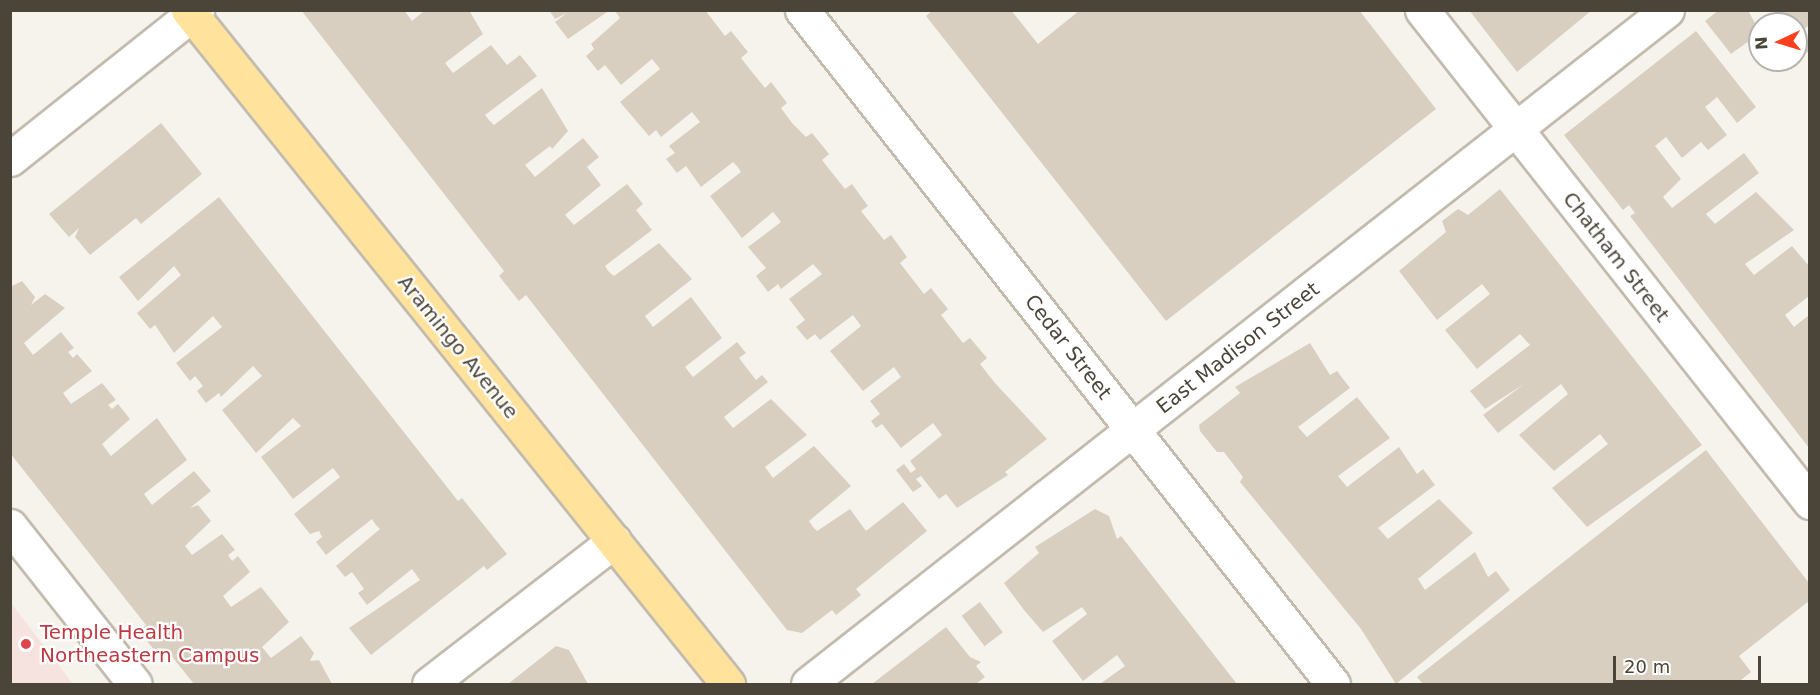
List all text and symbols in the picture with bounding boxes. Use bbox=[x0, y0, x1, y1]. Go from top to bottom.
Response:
north arrow bbox=[1748, 12, 1808, 72]
text: N bbox=[1752, 36, 1771, 51]
street label: Chatham Street bbox=[1558, 187, 1674, 327]
street label: Aramingo Avenue bbox=[393, 270, 523, 424]
street label: East Madison Street bbox=[1152, 277, 1324, 419]
street label: Cedar Street bbox=[1020, 290, 1116, 404]
place label: Temple Health Northeastern Campus bbox=[40, 620, 259, 667]
marker: Temple Health Northeastern Campus bbox=[17, 635, 35, 653]
scale bar bbox=[1616, 644, 1764, 682]
text: 20 m bbox=[1624, 656, 1670, 677]

